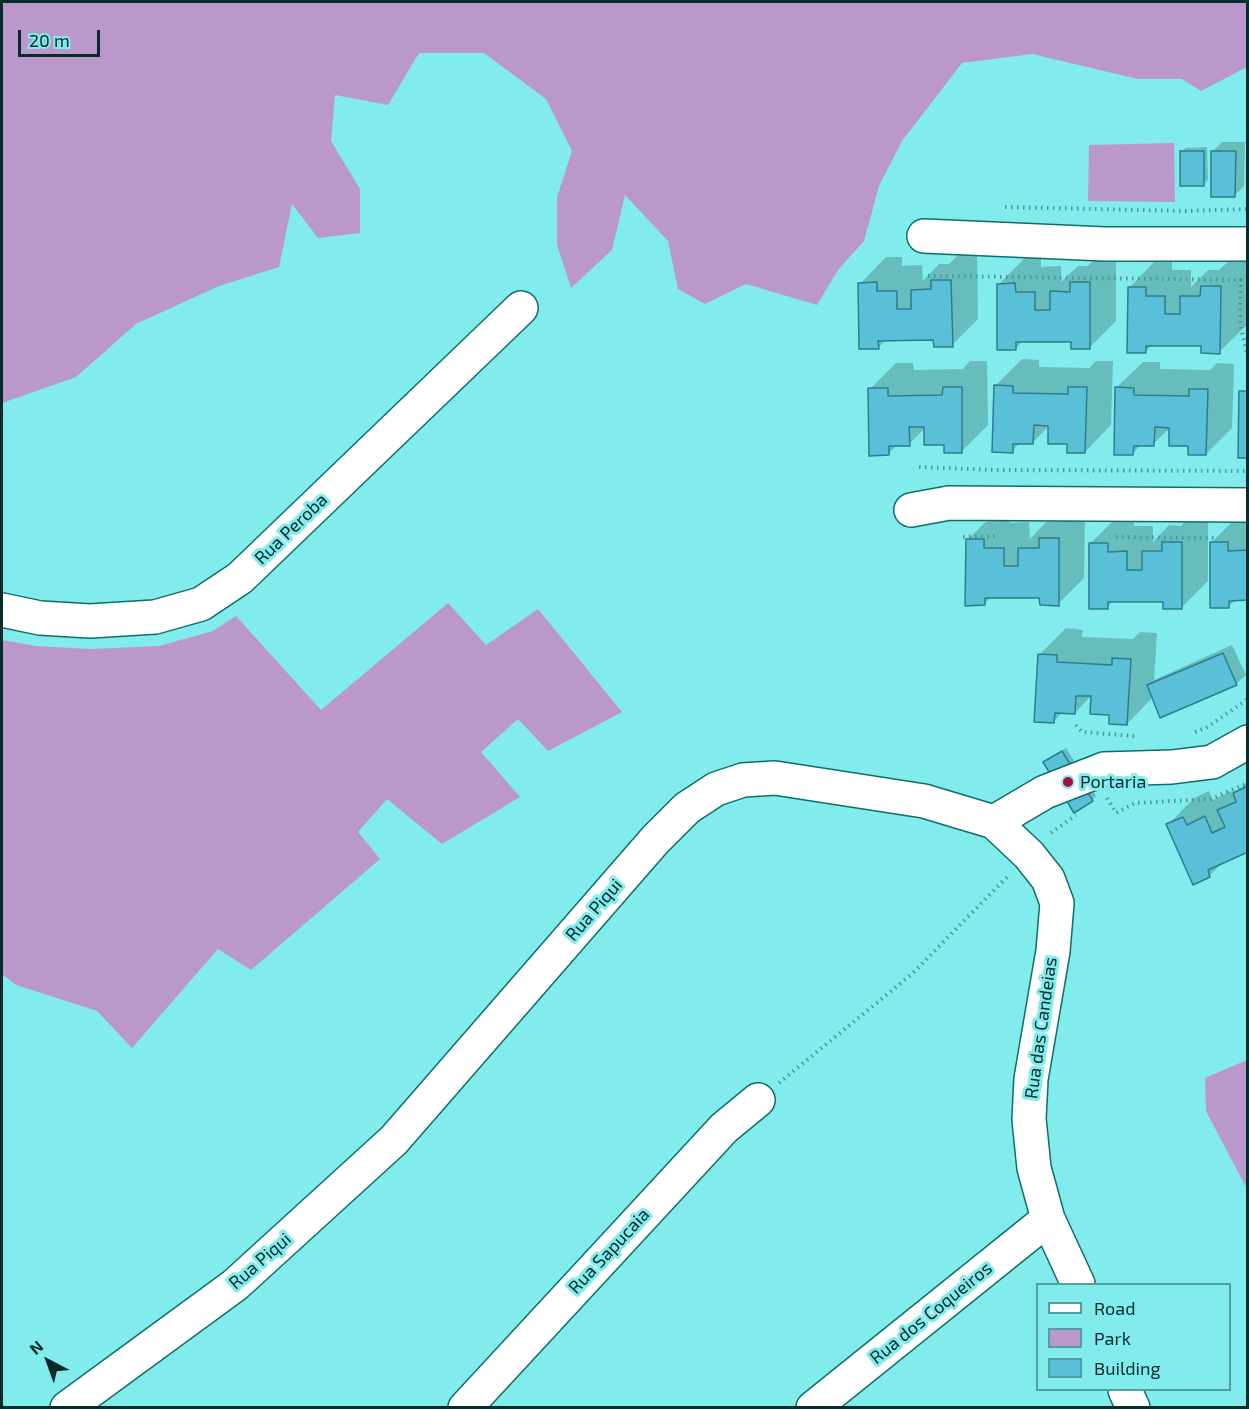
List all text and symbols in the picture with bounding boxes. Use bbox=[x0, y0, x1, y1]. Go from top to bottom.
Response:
scale bar bbox=[21, 18, 104, 56]
text: 20 m bbox=[29, 29, 70, 51]
street label: Rua Peroba bbox=[250, 489, 332, 569]
place label: Portaria bbox=[1080, 771, 1146, 793]
marker: Portaria bbox=[1061, 775, 1075, 789]
street label: Rua Piqui bbox=[561, 874, 627, 946]
street label: Rua das Candeias bbox=[1020, 956, 1062, 1100]
street label: Rua Sapucaia bbox=[564, 1204, 654, 1298]
street label: Rua Piqui bbox=[224, 1228, 296, 1294]
street label: Rua dos Coqueiros bbox=[866, 1257, 996, 1369]
legend bbox=[1036, 1283, 1231, 1391]
text: Road bbox=[1094, 1297, 1135, 1319]
text: Park bbox=[1094, 1327, 1131, 1349]
north arrow bbox=[18, 1331, 78, 1391]
text: N bbox=[25, 1336, 46, 1358]
text: Building bbox=[1094, 1357, 1161, 1379]

